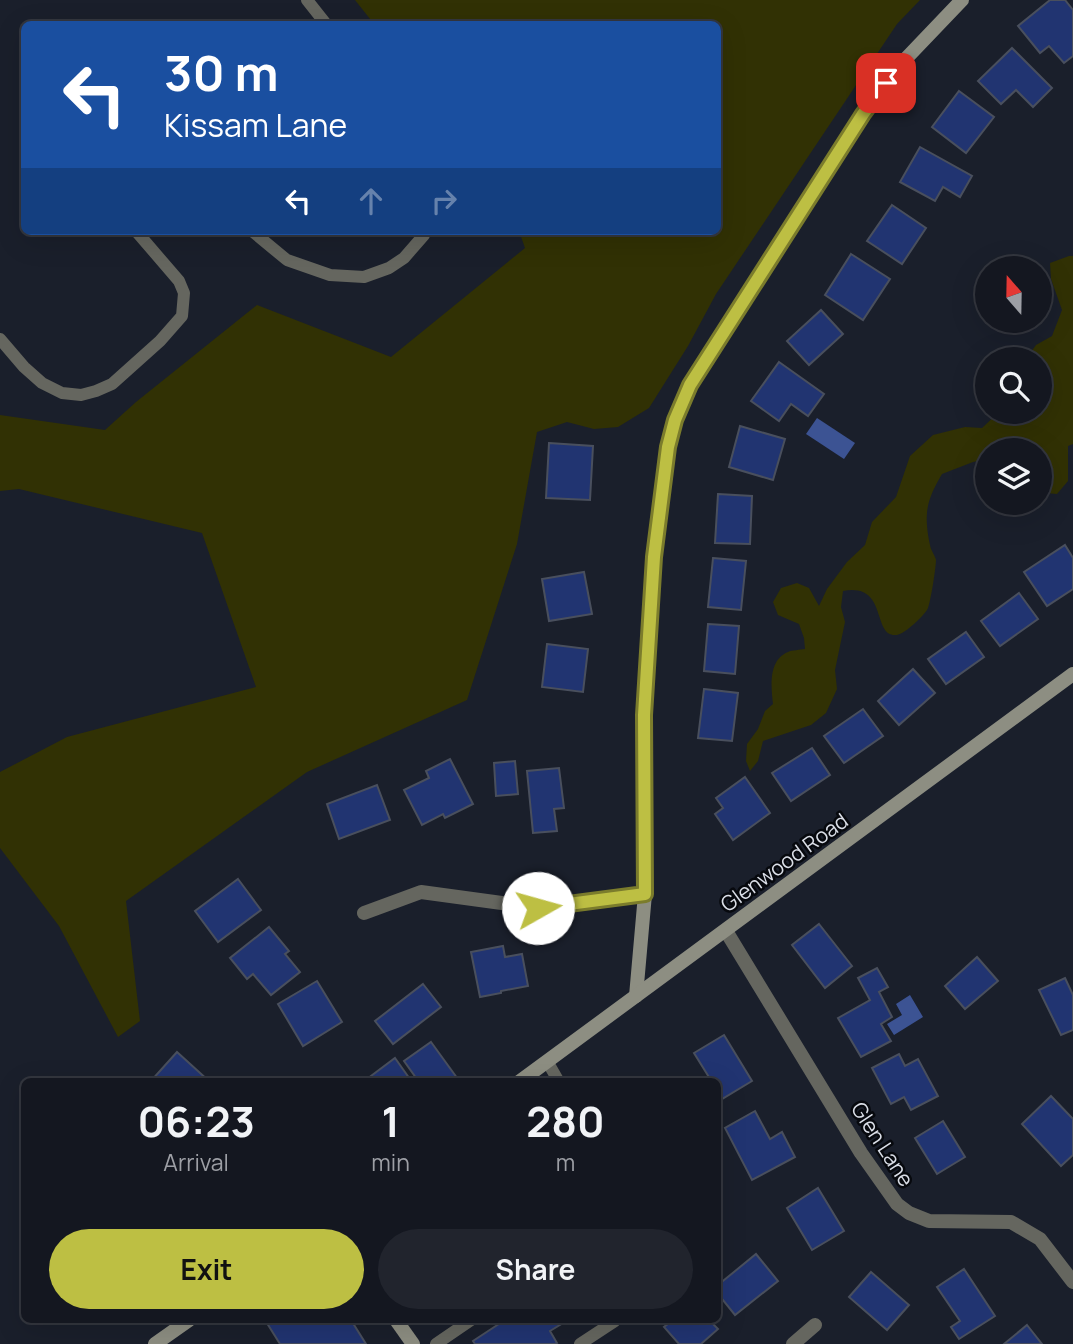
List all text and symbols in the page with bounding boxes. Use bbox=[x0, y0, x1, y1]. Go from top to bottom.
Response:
text: 30 m bbox=[164, 39, 279, 106]
icon: left bbox=[49, 49, 140, 140]
pin bbox=[856, 53, 916, 113]
icon: arrive bbox=[867, 64, 905, 102]
text: Kissam Lane bbox=[164, 103, 347, 147]
icon: left bbox=[279, 182, 317, 220]
icon: ahead bbox=[352, 182, 390, 220]
icon: right bbox=[425, 182, 463, 220]
north arrow bbox=[975, 256, 1052, 332]
map controls bbox=[975, 256, 1052, 515]
button: search bbox=[975, 347, 1052, 424]
button: layers bbox=[975, 438, 1052, 515]
street label: Glenwood Road bbox=[715, 806, 853, 918]
position arrow bbox=[501, 871, 575, 945]
text: 06:23 bbox=[137, 1092, 255, 1150]
text: 1 bbox=[381, 1092, 400, 1150]
text: 280 bbox=[526, 1092, 605, 1150]
street label: Glen Lane bbox=[845, 1096, 921, 1192]
text: Arrival bbox=[163, 1146, 229, 1178]
text: min bbox=[371, 1146, 410, 1178]
text: m bbox=[556, 1146, 575, 1178]
button: Exit bbox=[49, 1229, 364, 1309]
button: Share bbox=[378, 1229, 693, 1309]

